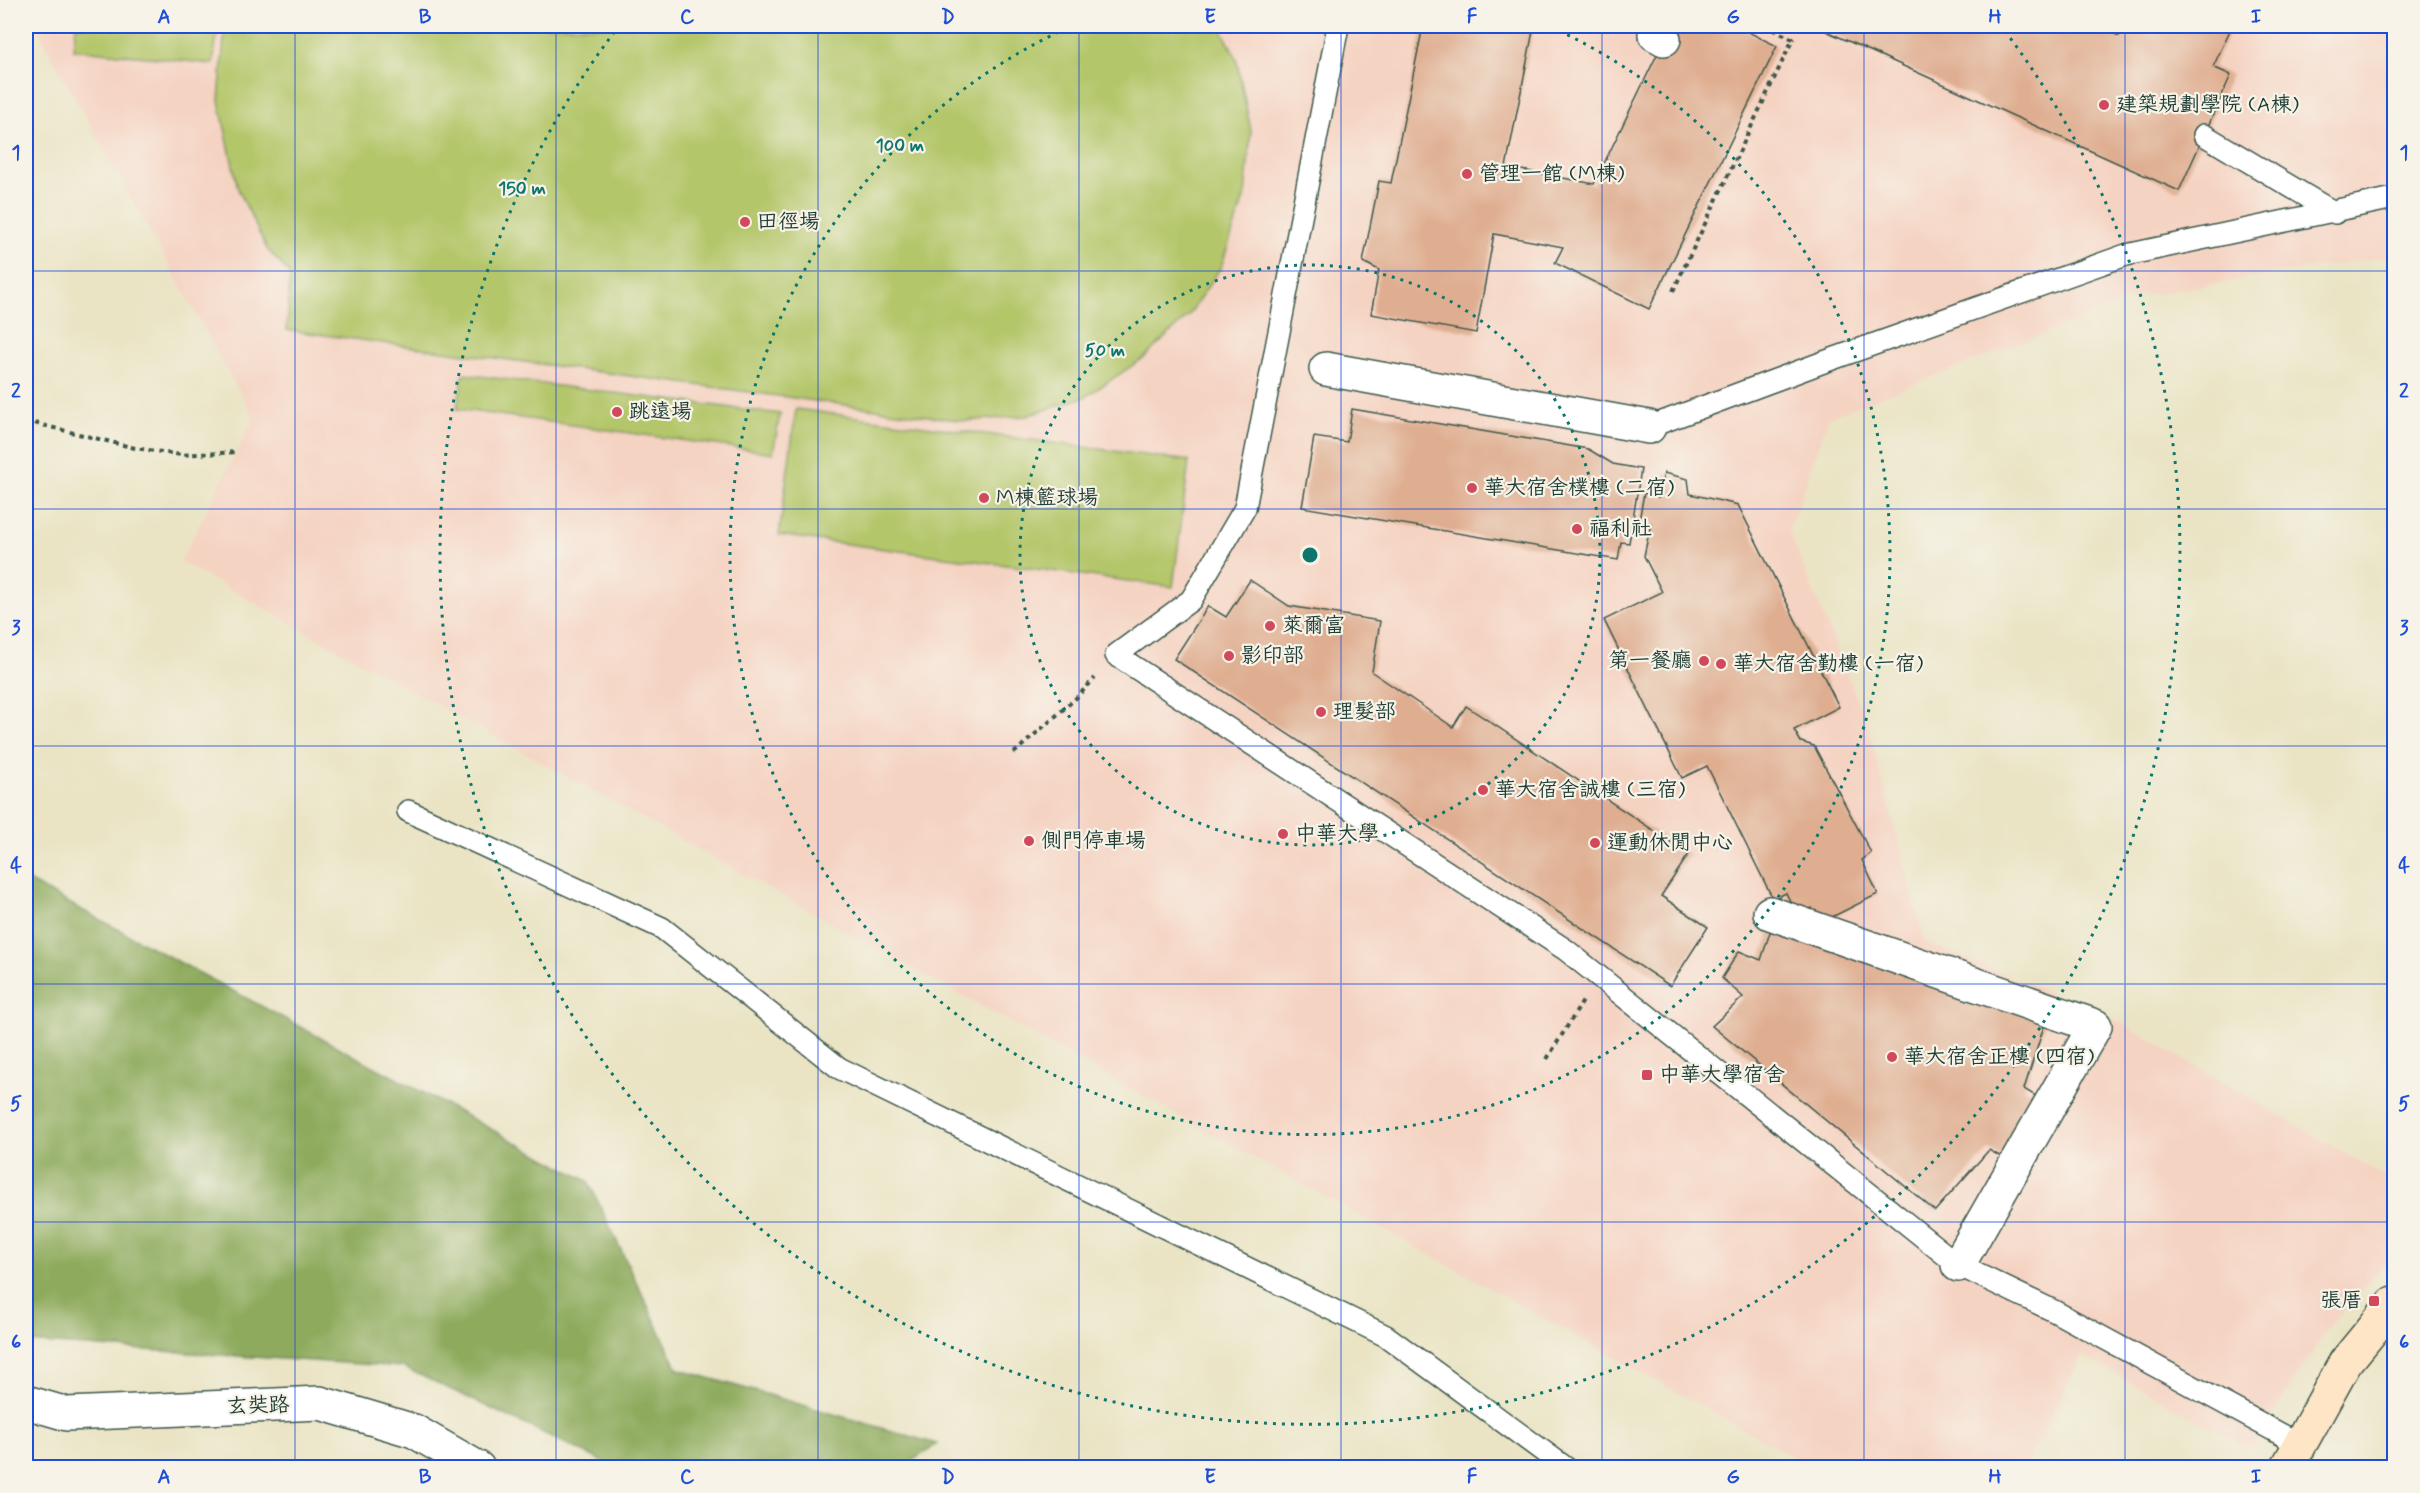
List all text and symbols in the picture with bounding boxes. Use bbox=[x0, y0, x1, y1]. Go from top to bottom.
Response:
text: A bbox=[157, 4, 171, 31]
text: B bbox=[419, 4, 432, 31]
text: C bbox=[680, 4, 695, 31]
text: D bbox=[941, 4, 955, 31]
text: E bbox=[1204, 4, 1216, 31]
text: F bbox=[1467, 4, 1478, 31]
text: G bbox=[1726, 4, 1740, 31]
text: H bbox=[1988, 4, 2002, 31]
text: I bbox=[2251, 4, 2261, 31]
place label: 建築規劃學院 (A棟) bbox=[2116, 91, 2299, 119]
marker: 建築規劃學院 (A棟) bbox=[2097, 98, 2111, 112]
text: 100 m bbox=[876, 134, 924, 158]
text: 1 bbox=[12, 140, 20, 167]
text: 1 bbox=[2400, 140, 2408, 167]
place label: 管理一館 (M棟) bbox=[1479, 160, 1625, 188]
marker: 管理一館 (M棟) bbox=[1460, 167, 1474, 181]
text: 150 m bbox=[498, 177, 546, 201]
place label: 田徑場 bbox=[757, 208, 820, 236]
marker: 田徑場 bbox=[738, 215, 752, 229]
text: 50 m bbox=[1085, 339, 1125, 363]
text: 2 bbox=[11, 378, 21, 405]
text: 2 bbox=[2399, 378, 2409, 405]
place label: 跳遠場 bbox=[629, 398, 692, 426]
marker: 跳遠場 bbox=[610, 405, 624, 419]
place label: 華大宿舍樸樓 (二宿) bbox=[1484, 474, 1675, 502]
marker: 華大宿舍樸樓 (二宿) bbox=[1465, 481, 1479, 495]
place label: M棟籃球場 bbox=[996, 484, 1098, 512]
marker: M棟籃球場 bbox=[977, 491, 991, 505]
place label: 福利社 bbox=[1589, 515, 1652, 543]
marker: 福利社 bbox=[1570, 522, 1584, 536]
centre of rings bbox=[1300, 545, 1320, 565]
place label: 萊爾富 bbox=[1282, 612, 1345, 640]
text: 3 bbox=[11, 615, 21, 642]
text: 3 bbox=[2399, 615, 2409, 642]
marker: 萊爾富 bbox=[1263, 619, 1277, 633]
place label: 影印部 bbox=[1241, 642, 1304, 670]
place label: 第一餐廳 bbox=[1608, 647, 1692, 675]
marker: 影印部 bbox=[1222, 649, 1236, 663]
place label: 華大宿舍勤樓 (一宿) bbox=[1733, 650, 1924, 678]
marker: 第一餐廳 bbox=[1697, 654, 1711, 668]
marker: 華大宿舍勤樓 (一宿) bbox=[1714, 657, 1728, 671]
place label: 理髮部 bbox=[1333, 698, 1396, 726]
marker: 理髮部 bbox=[1314, 705, 1328, 719]
place label: 華大宿舍誠樓 (三宿) bbox=[1495, 776, 1686, 804]
marker: 華大宿舍誠樓 (三宿) bbox=[1476, 783, 1490, 797]
place label: 中華大學 bbox=[1295, 820, 1379, 848]
place label: 側門停車場 bbox=[1041, 827, 1146, 855]
marker: 中華大學 bbox=[1276, 827, 1290, 841]
place label: 運動休閒中心 bbox=[1607, 829, 1733, 857]
marker: 側門停車場 bbox=[1022, 834, 1036, 848]
marker: 運動休閒中心 bbox=[1588, 836, 1602, 850]
text: 4 bbox=[10, 853, 22, 880]
text: 4 bbox=[2398, 853, 2410, 880]
place label: 華大宿舍正樓 (四宿) bbox=[1904, 1043, 2095, 1071]
marker: 華大宿舍正樓 (四宿) bbox=[1885, 1050, 1899, 1064]
place label: 中華大學宿舍 bbox=[1659, 1061, 1785, 1089]
marker: 中華大學宿舍 bbox=[1640, 1068, 1654, 1082]
text: 5 bbox=[10, 1091, 22, 1118]
text: 5 bbox=[2398, 1091, 2410, 1118]
place label: 張厝 bbox=[2320, 1287, 2362, 1315]
marker: 張厝 bbox=[2367, 1294, 2381, 1308]
text: 6 bbox=[11, 1329, 21, 1356]
text: 6 bbox=[2399, 1329, 2409, 1356]
street label: 玄奘路 bbox=[226, 1391, 290, 1421]
text: A bbox=[157, 1464, 171, 1491]
text: B bbox=[419, 1464, 432, 1491]
text: C bbox=[680, 1464, 695, 1491]
text: D bbox=[941, 1464, 955, 1491]
text: E bbox=[1204, 1464, 1216, 1491]
text: F bbox=[1467, 1464, 1478, 1491]
text: G bbox=[1726, 1464, 1740, 1491]
text: H bbox=[1988, 1464, 2002, 1491]
text: I bbox=[2251, 1464, 2261, 1491]

